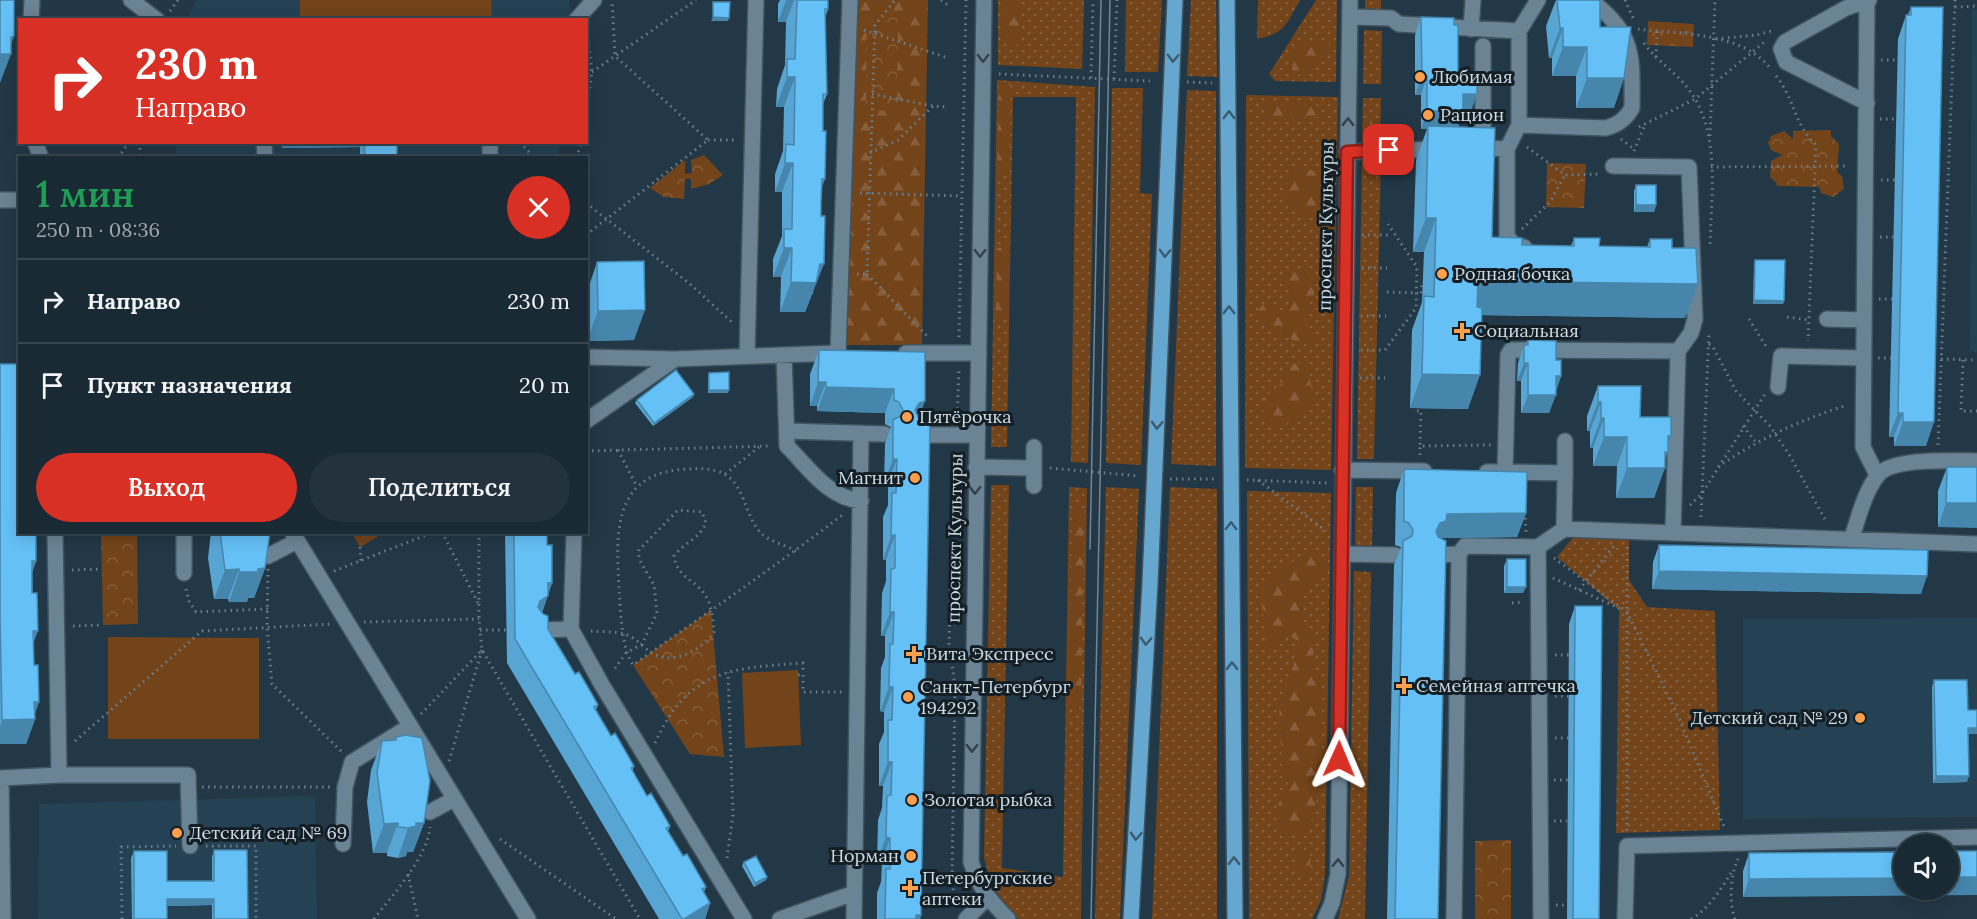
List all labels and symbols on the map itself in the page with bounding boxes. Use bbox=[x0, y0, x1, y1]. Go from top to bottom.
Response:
one-way arrow bbox=[977, 54, 989, 63]
one-way arrow bbox=[1166, 54, 1179, 63]
place label: Любимая bbox=[1432, 65, 1513, 88]
marker: Любимая bbox=[1413, 70, 1427, 84]
place label: Рацион bbox=[1440, 103, 1504, 126]
marker: Рацион bbox=[1421, 108, 1435, 122]
one-way arrow bbox=[1223, 110, 1235, 119]
one-way arrow bbox=[1342, 117, 1354, 126]
pin bbox=[1363, 124, 1414, 175]
street label: проспект Культуры bbox=[1313, 141, 1338, 311]
one-way arrow bbox=[974, 249, 986, 258]
one-way arrow bbox=[1158, 249, 1171, 258]
place label: Родная бочка bbox=[1454, 262, 1570, 285]
marker: Родная бочка bbox=[1435, 267, 1449, 281]
one-way arrow bbox=[1223, 305, 1235, 314]
place label: Социальная bbox=[1474, 319, 1579, 342]
marker: Социальная bbox=[1455, 324, 1469, 338]
place label: Пятёрочка bbox=[919, 405, 1011, 428]
marker: Пятёрочка bbox=[900, 410, 914, 424]
one-way arrow bbox=[1150, 421, 1163, 430]
street label: проспект Культуры bbox=[942, 453, 967, 623]
place label: Магнит bbox=[838, 466, 903, 489]
marker: Магнит bbox=[908, 471, 922, 485]
one-way arrow bbox=[969, 486, 981, 495]
one-way arrow bbox=[1225, 522, 1237, 531]
one-way arrow bbox=[1140, 637, 1153, 646]
place label: Вита Экспресс bbox=[926, 642, 1054, 665]
marker: Вита Экспресс bbox=[907, 647, 921, 661]
one-way arrow bbox=[1226, 661, 1239, 670]
place label: Семейная аптечка bbox=[1416, 674, 1576, 697]
place label: Санкт-Петербург 194292 bbox=[920, 675, 1071, 719]
marker: Семейная аптечка bbox=[1397, 679, 1411, 693]
marker: Санкт-Петербург 194292 bbox=[901, 690, 915, 704]
place label: Детский сад № 29 bbox=[1691, 706, 1848, 729]
marker: Детский сад № 29 bbox=[1853, 711, 1867, 725]
position arrow bbox=[1307, 727, 1371, 791]
one-way arrow bbox=[966, 744, 978, 753]
place label: Золотая рыбка bbox=[924, 788, 1052, 811]
marker: Золотая рыбка bbox=[905, 793, 919, 807]
place label: Детский сад № 69 bbox=[189, 821, 347, 844]
marker: Детский сад № 69 bbox=[170, 826, 184, 840]
one-way arrow bbox=[1129, 832, 1142, 841]
place label: Норман bbox=[830, 844, 899, 867]
marker: Норман bbox=[904, 849, 918, 863]
one-way arrow bbox=[1228, 856, 1240, 865]
one-way arrow bbox=[1332, 858, 1344, 867]
place label: Петербургские аптеки bbox=[922, 866, 1053, 910]
marker: Петербургские аптеки bbox=[903, 881, 917, 895]

